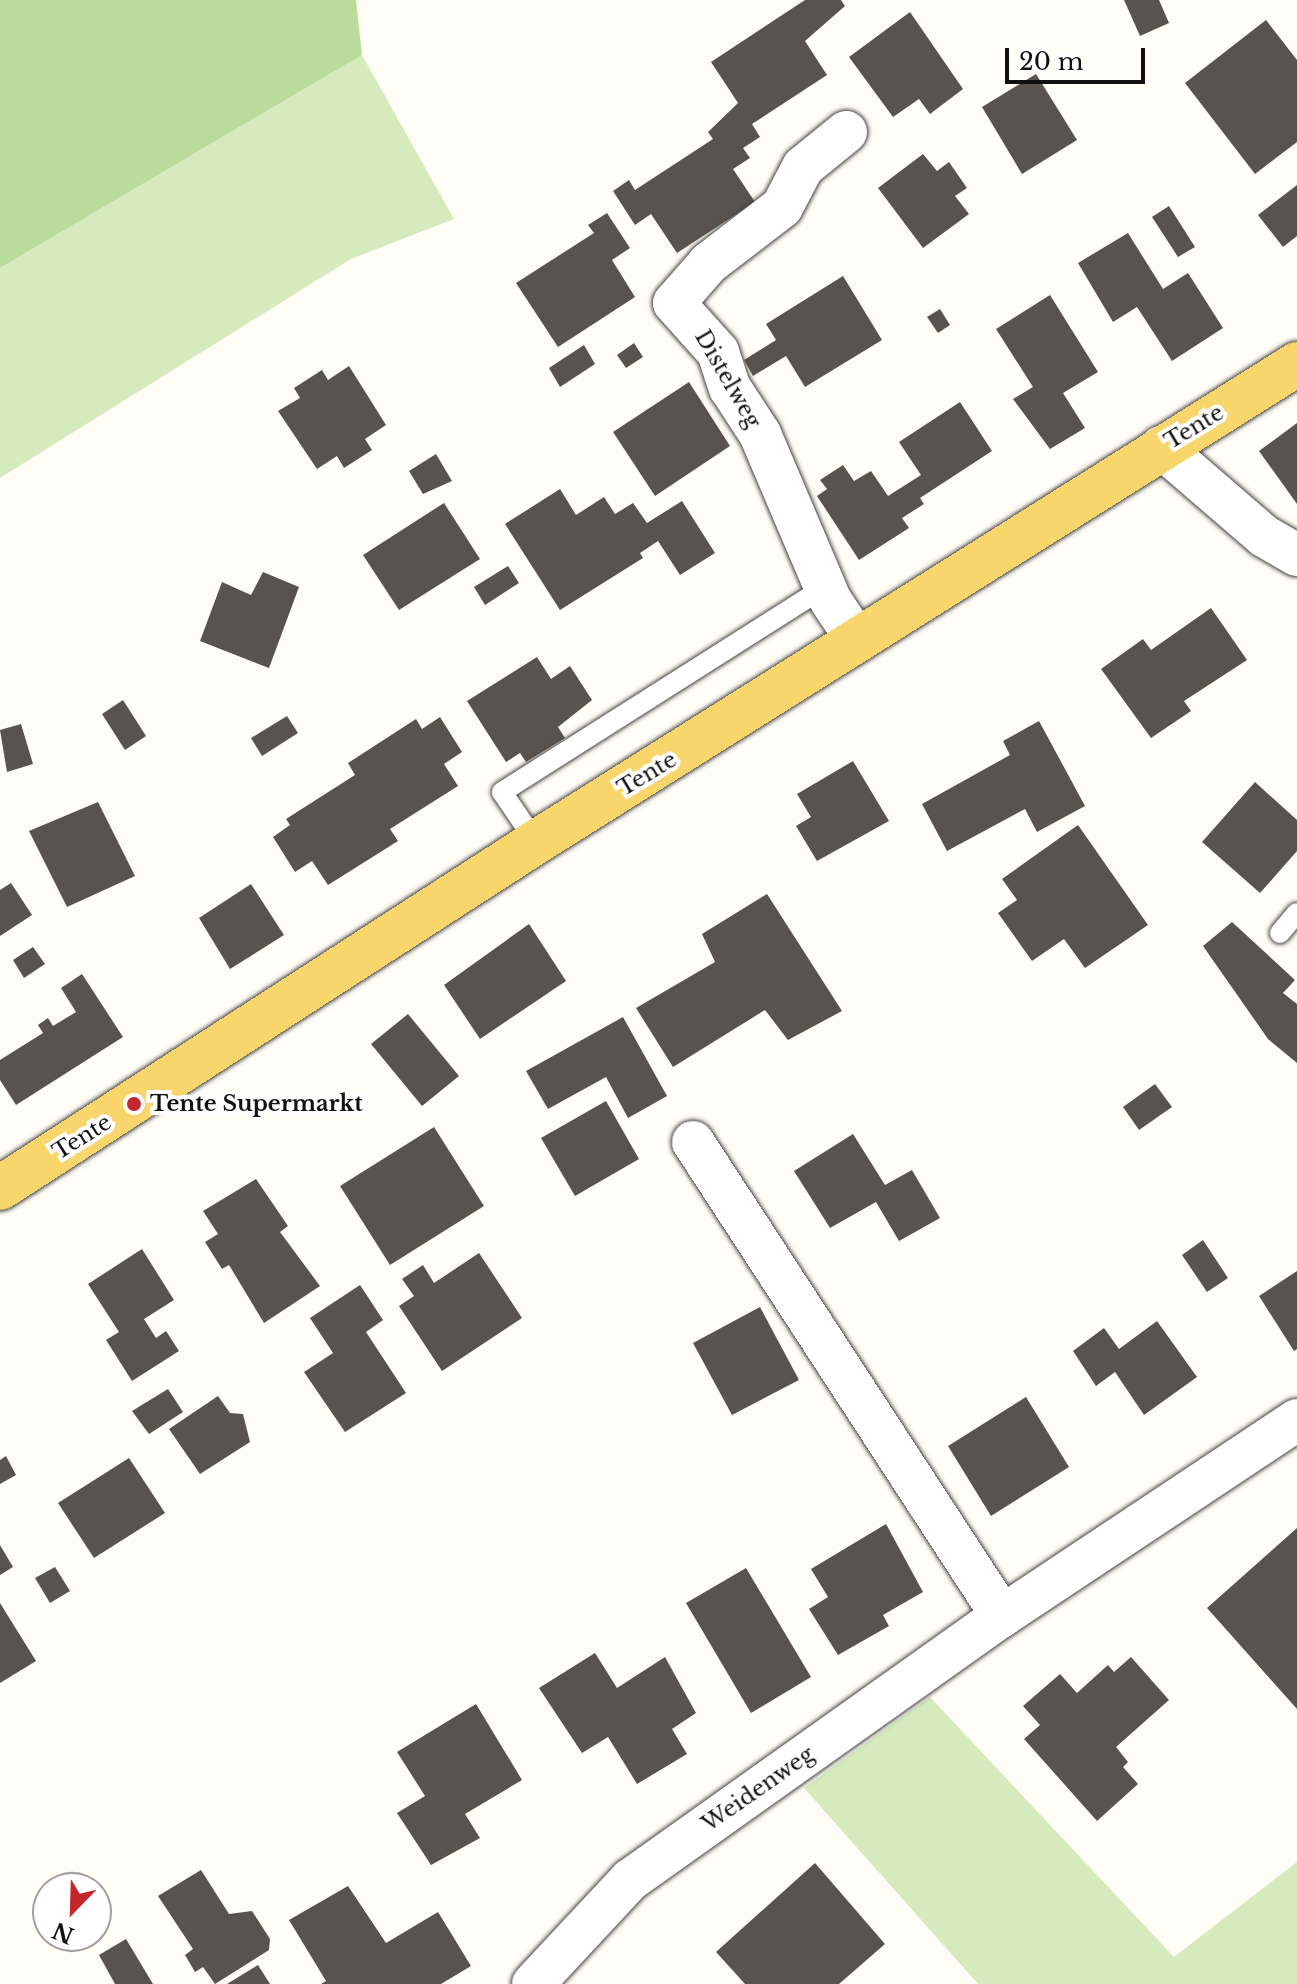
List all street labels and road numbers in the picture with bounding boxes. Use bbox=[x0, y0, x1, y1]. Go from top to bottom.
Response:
street label: Distelweg bbox=[689, 325, 767, 433]
street label: Tente bbox=[1160, 399, 1228, 455]
street label: Tente bbox=[613, 746, 681, 802]
street label: Tente bbox=[48, 1109, 116, 1165]
street label: Weidenweg bbox=[697, 1741, 819, 1837]

